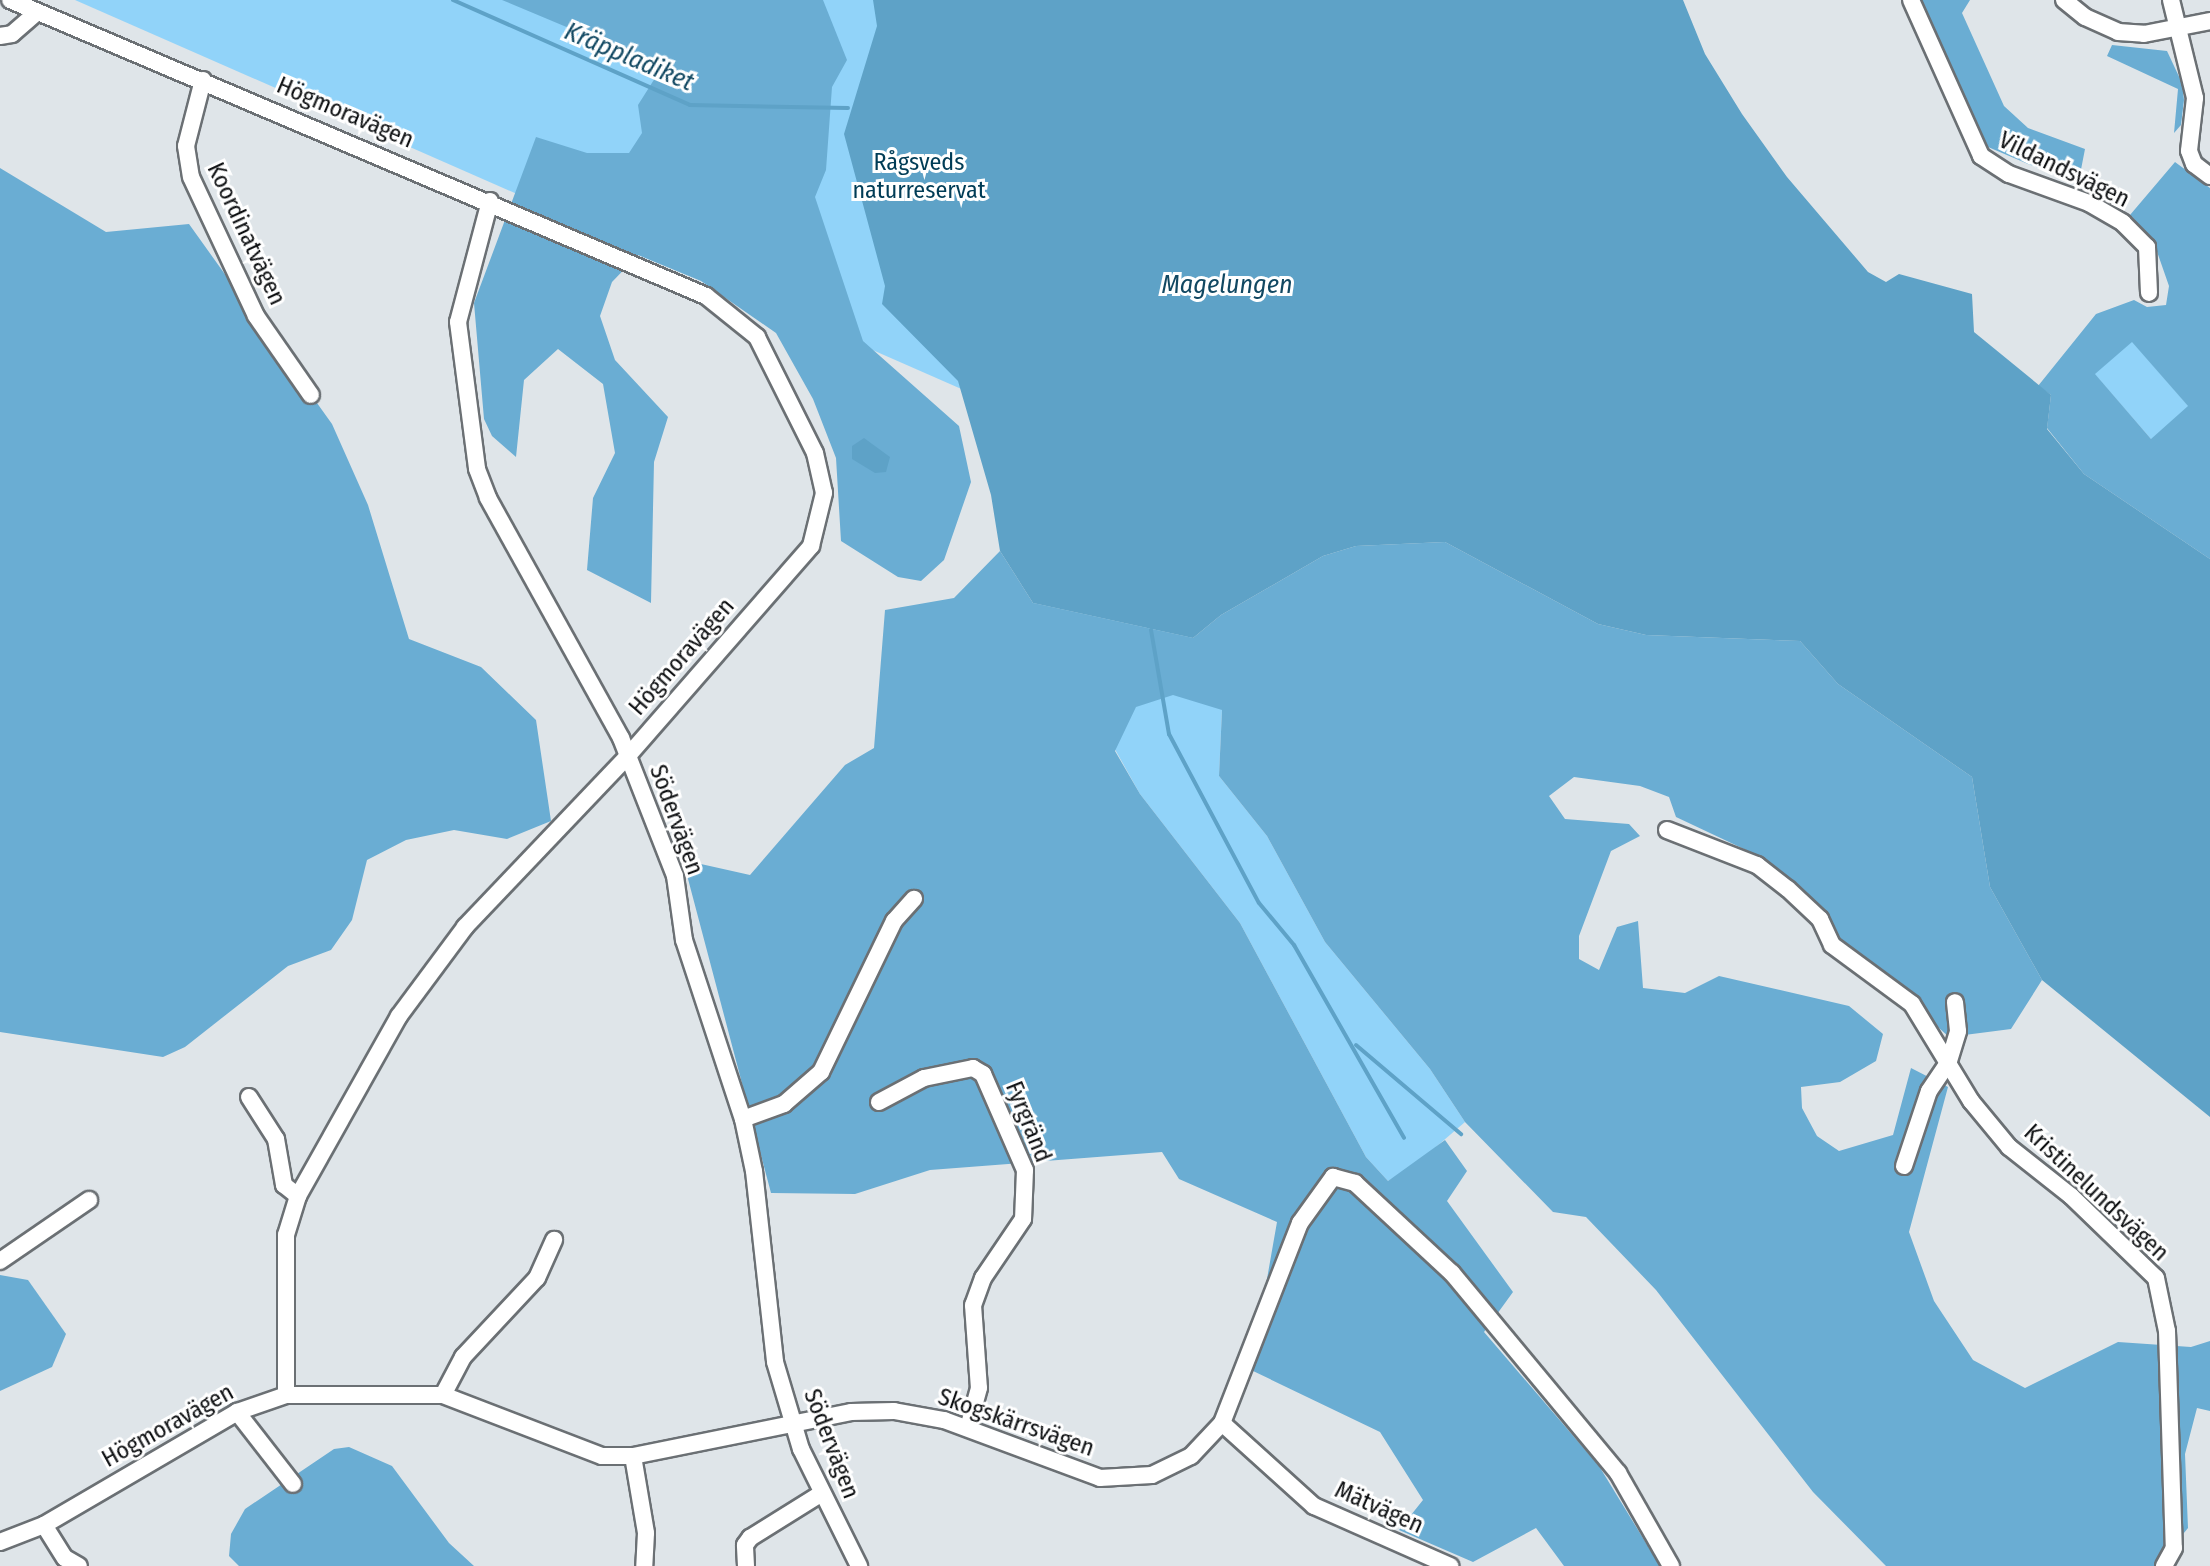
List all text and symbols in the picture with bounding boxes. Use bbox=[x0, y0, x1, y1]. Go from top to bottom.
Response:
water label: Kräppladiket bbox=[560, 16, 698, 98]
street label: Högmoravägen bbox=[272, 71, 418, 155]
street label: Vildandsvägen bbox=[1994, 126, 2134, 214]
park label: Rågsveds naturreservat bbox=[852, 149, 986, 205]
street label: Koordinatvägen bbox=[200, 158, 292, 310]
water label: Magelungen bbox=[1161, 269, 1293, 301]
street label: Högmoravägen bbox=[623, 593, 741, 721]
street label: Södervägen bbox=[643, 761, 709, 879]
street label: Fyrgränd bbox=[999, 1077, 1057, 1167]
street label: Kristinelundsvägen bbox=[2018, 1119, 2174, 1267]
street label: Högmoravägen bbox=[97, 1378, 239, 1474]
street label: Skogskärrsvägen bbox=[934, 1383, 1098, 1463]
street label: Södervägen bbox=[797, 1385, 865, 1503]
street label: Mätvägen bbox=[1330, 1476, 1428, 1540]

